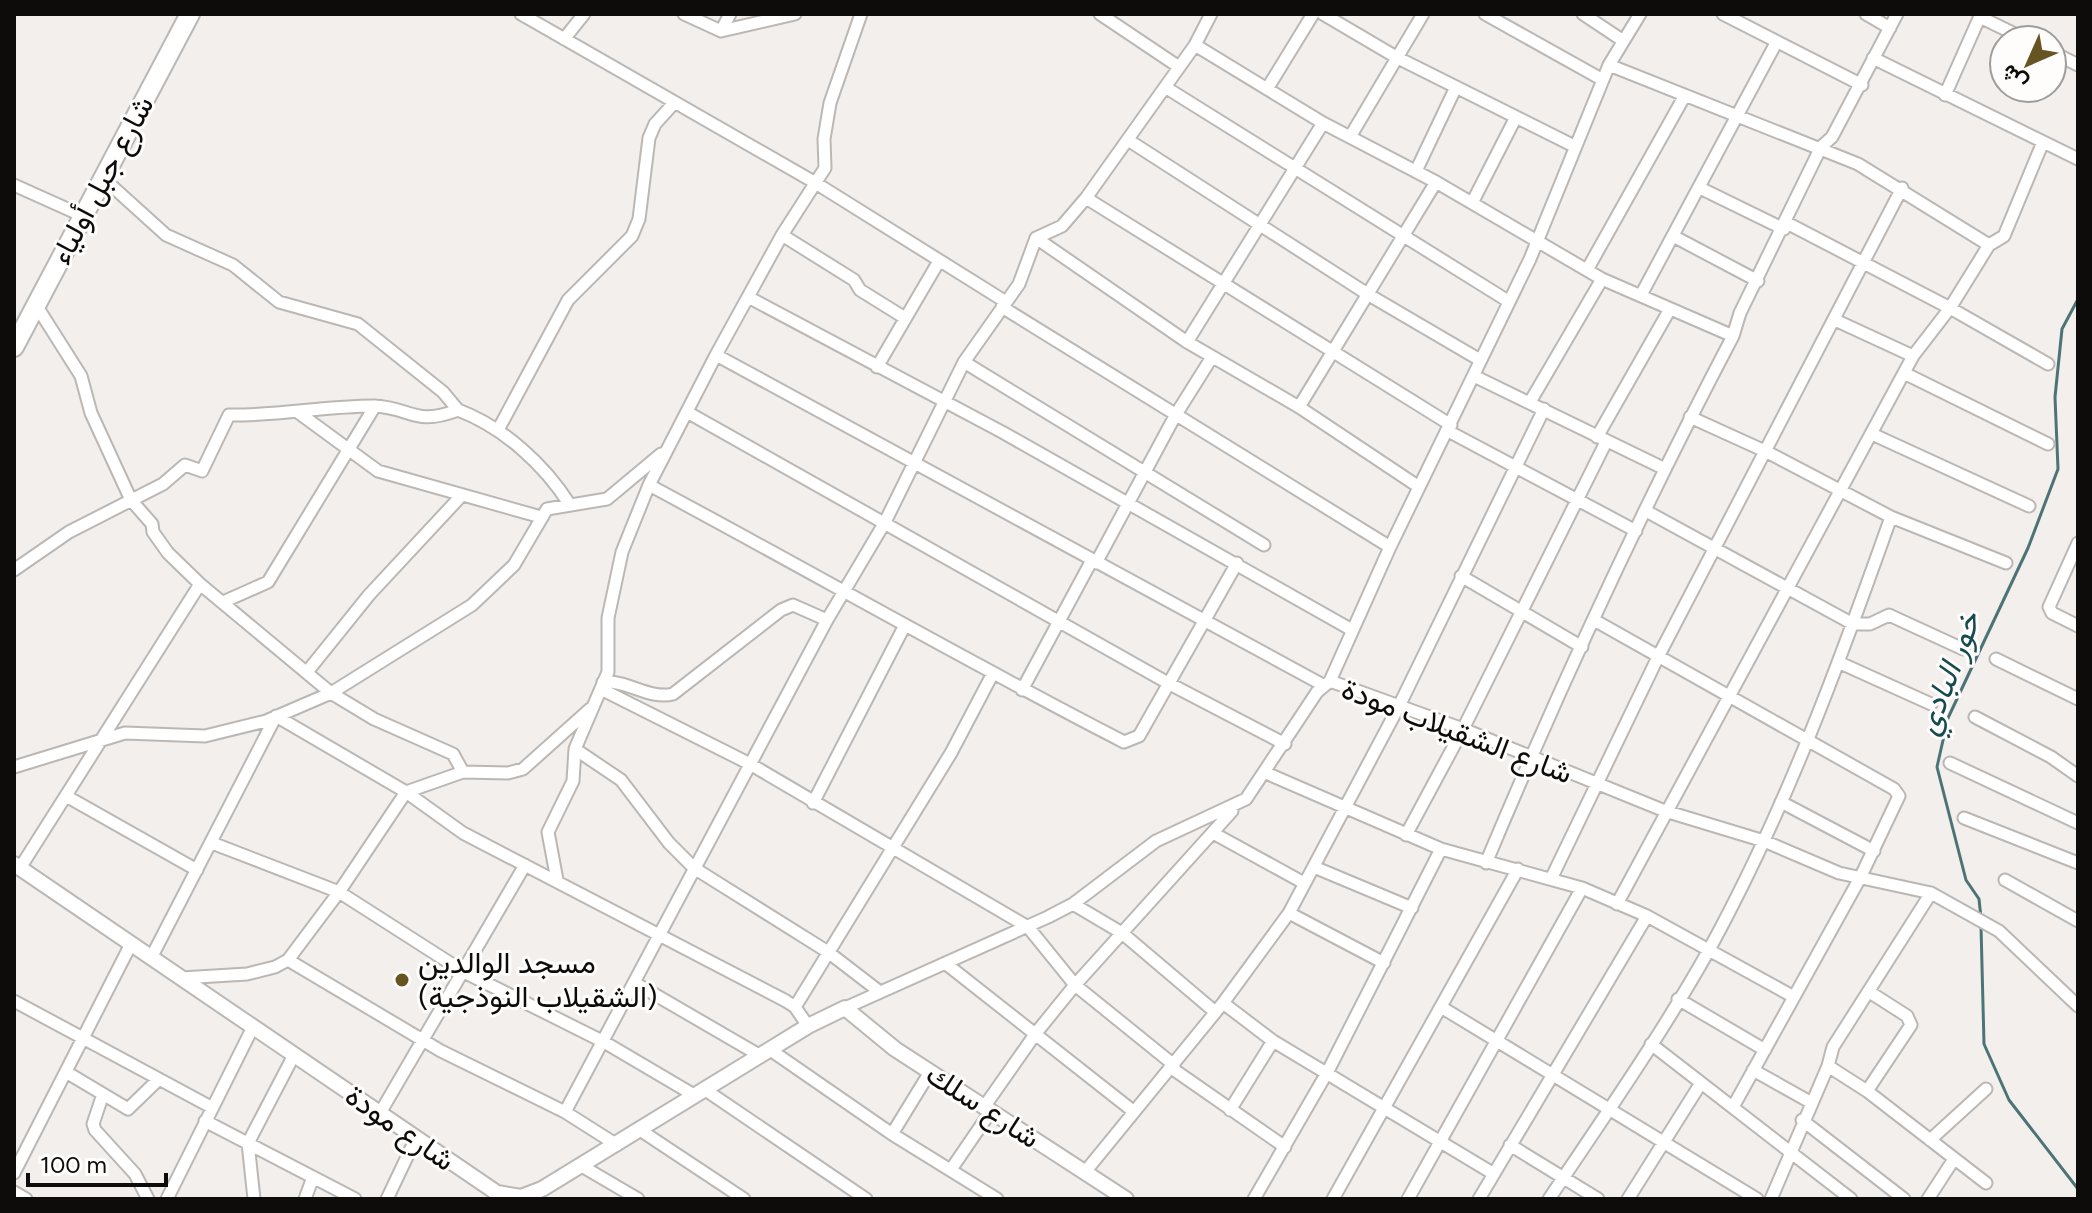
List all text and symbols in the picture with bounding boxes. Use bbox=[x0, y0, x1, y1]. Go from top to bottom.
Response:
north arrow bbox=[1988, 24, 2068, 104]
text: ش bbox=[1995, 59, 2033, 97]
street label: شارع جبل أولياء bbox=[42, 89, 163, 271]
water label: خور البادي bbox=[1907, 605, 1996, 742]
street label: شارع الشقيلاب مودة bbox=[1336, 670, 1578, 793]
place label: مسجد الوالدين (الشقيلاب النوذجية) bbox=[418, 944, 658, 1015]
marker: مسجد الوالدين (الشقيلاب النوذجية) bbox=[393, 971, 411, 989]
street label: شارع سلك bbox=[918, 1055, 1047, 1158]
street label: شارع مودة bbox=[337, 1076, 462, 1180]
scale bar bbox=[28, 1137, 166, 1187]
text: 100 m bbox=[40, 1150, 107, 1179]

